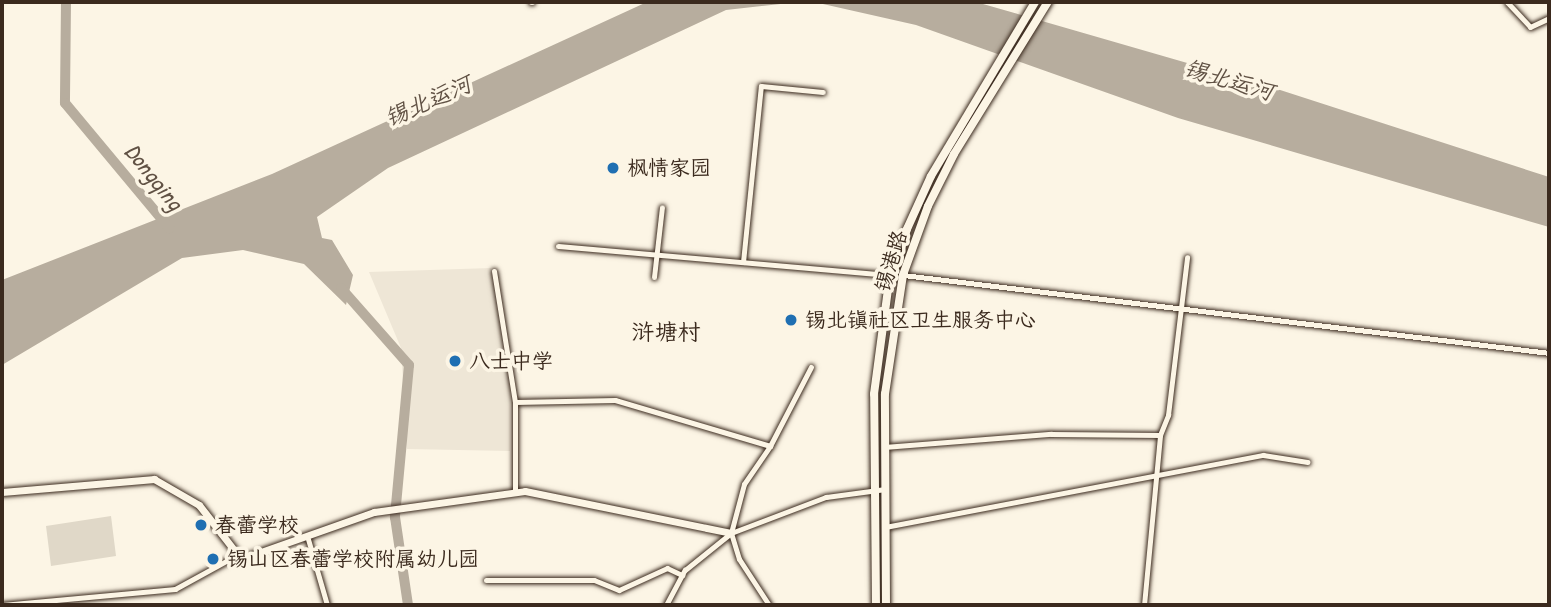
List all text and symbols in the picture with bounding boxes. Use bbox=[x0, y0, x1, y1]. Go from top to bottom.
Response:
water label: 锡北运河 bbox=[1181, 54, 1277, 106]
water label: 锡北运河 bbox=[380, 70, 476, 132]
water label: Dongqing bbox=[119, 138, 189, 216]
place label: 枫情家园 bbox=[627, 155, 711, 181]
marker: 枫情家园 bbox=[605, 160, 621, 176]
street label: 锡港路 bbox=[870, 227, 912, 295]
place label: 锡北镇社区卫生服务中心 bbox=[805, 307, 1036, 333]
marker: 锡北镇社区卫生服务中心 bbox=[783, 312, 799, 328]
district label: 浒塘村 bbox=[632, 318, 700, 346]
place label: 八士中学 bbox=[469, 348, 553, 374]
marker: 八士中学 bbox=[447, 353, 463, 369]
place label: 春蕾学校 bbox=[215, 512, 299, 538]
marker: 春蕾学校 bbox=[193, 517, 209, 533]
place label: 锡山区春蕾学校附属幼儿园 bbox=[227, 546, 479, 572]
marker: 锡山区春蕾学校附属幼儿园 bbox=[205, 551, 221, 567]

